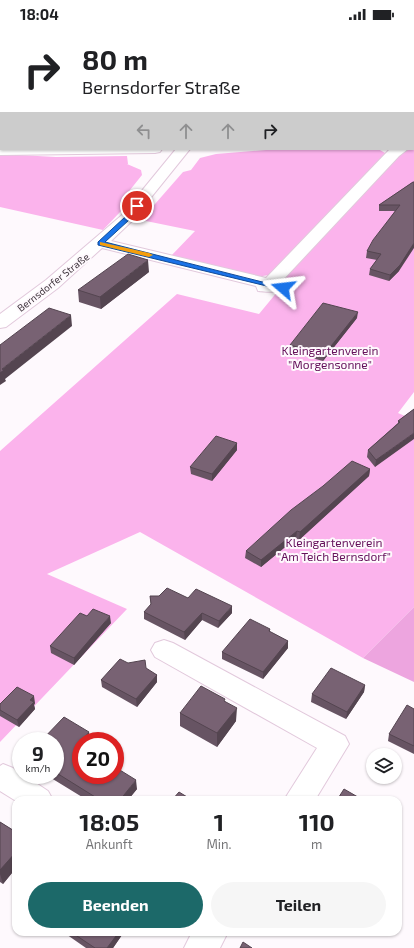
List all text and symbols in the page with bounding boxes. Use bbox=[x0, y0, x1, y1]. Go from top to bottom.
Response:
text: 18:04 bbox=[20, 5, 59, 23]
text: 80 m bbox=[82, 42, 148, 76]
icon: right bbox=[16, 44, 68, 96]
text: Bernsdorfer Straße bbox=[82, 76, 240, 98]
icon: left bbox=[133, 120, 155, 142]
icon: ahead bbox=[175, 120, 197, 142]
icon: ahead bbox=[217, 120, 239, 142]
icon: right bbox=[259, 120, 281, 142]
pin bbox=[120, 189, 154, 223]
icon: arrive bbox=[126, 195, 148, 217]
street label: Bernsdorfer Straße bbox=[15, 250, 91, 314]
position arrow bbox=[262, 267, 304, 309]
park label: Kleingartenverein "Morgensonne" bbox=[282, 343, 378, 371]
park label: Kleingartenverein "Am Teich Bernsdorf" bbox=[277, 535, 391, 563]
speed limit sign: 20 bbox=[72, 732, 124, 784]
text: 9 bbox=[32, 741, 44, 765]
map controls bbox=[366, 748, 402, 784]
button: layers bbox=[366, 748, 402, 784]
text: km/h bbox=[26, 762, 50, 774]
text: 18:05 bbox=[79, 807, 139, 836]
text: 1 bbox=[214, 807, 224, 836]
text: 110 bbox=[299, 807, 335, 836]
text: Ankunft bbox=[86, 836, 133, 852]
text: Min. bbox=[206, 836, 232, 852]
text: m bbox=[311, 836, 322, 852]
button: Beenden bbox=[28, 882, 203, 928]
button: Teilen bbox=[211, 882, 386, 928]

